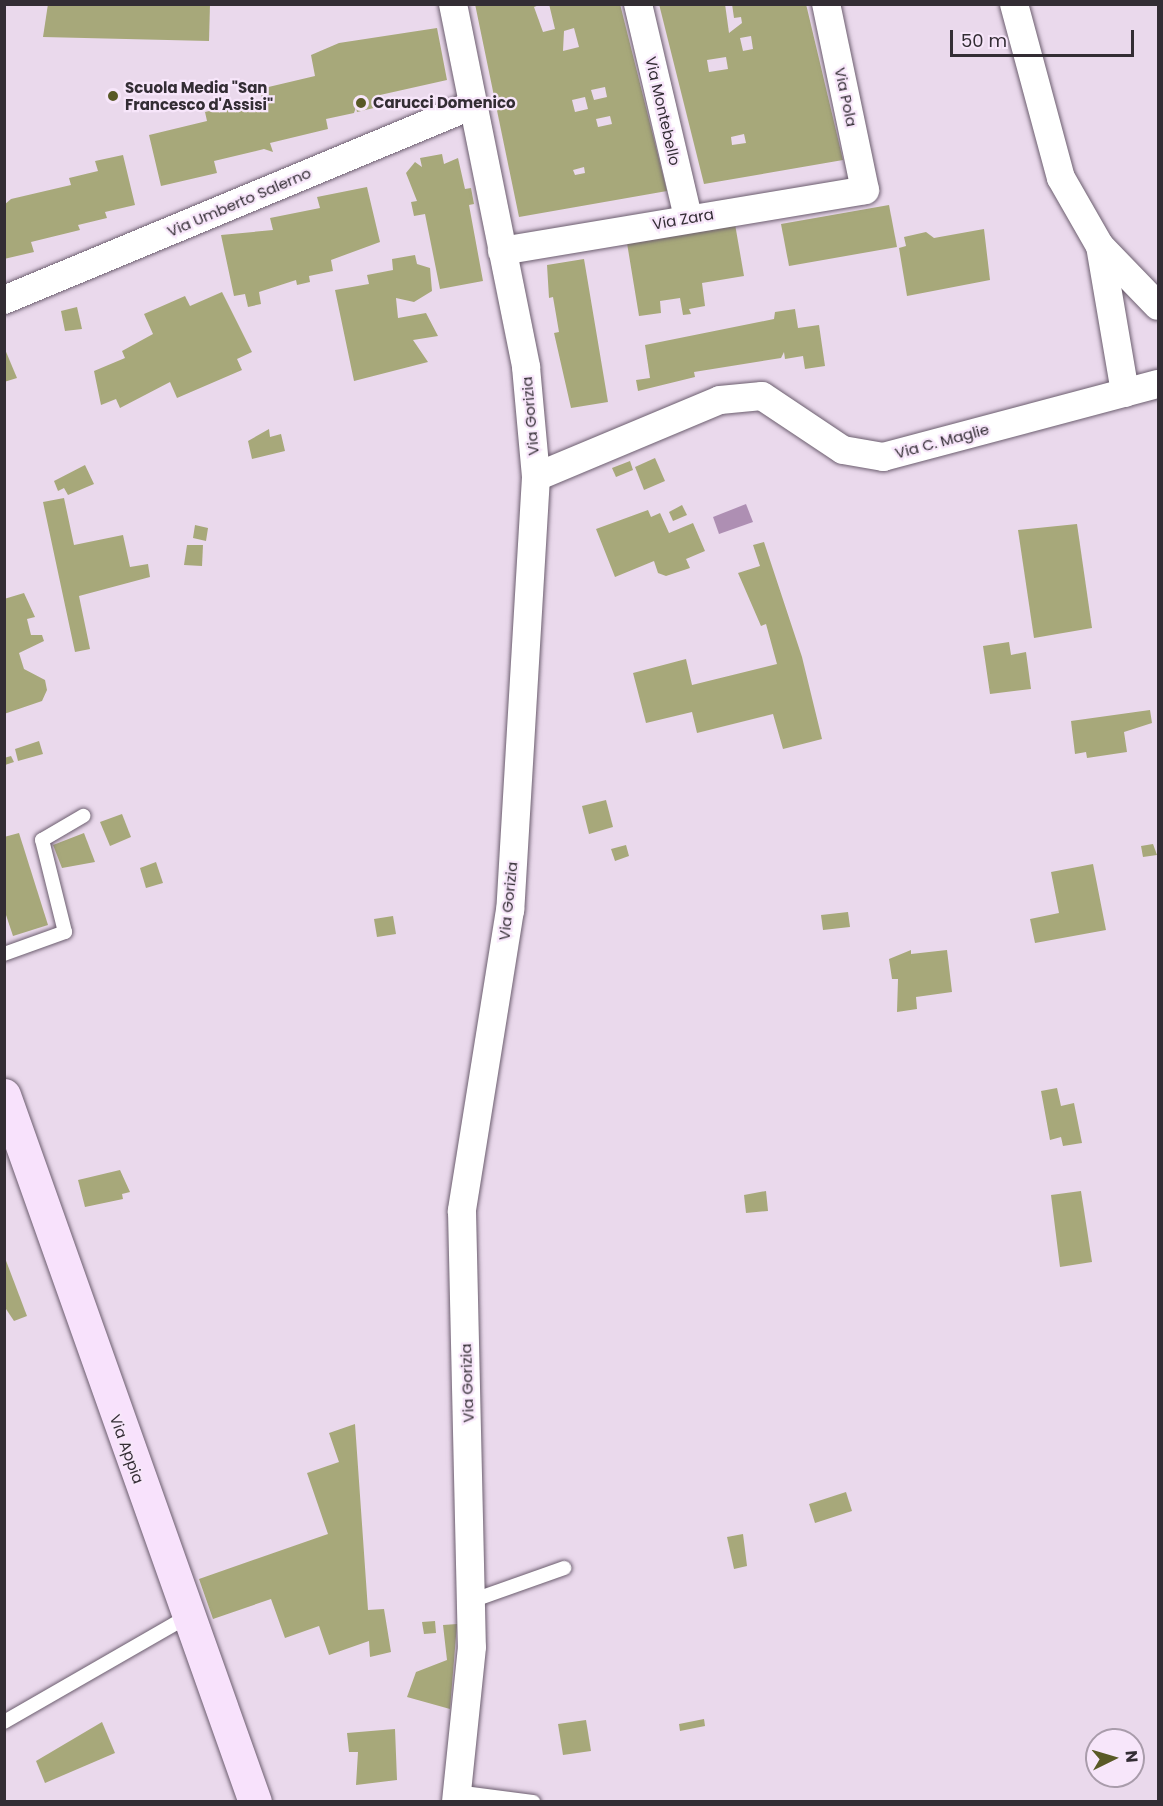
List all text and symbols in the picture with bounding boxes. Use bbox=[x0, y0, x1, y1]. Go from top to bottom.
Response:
scale bar bbox=[953, 18, 1138, 56]
text: 50 m bbox=[961, 28, 1007, 53]
street label: Via Montebello bbox=[642, 55, 684, 167]
street label: Via Pola bbox=[831, 66, 861, 128]
place label: Scuola Media "San Francesco d'Assisi" bbox=[125, 78, 273, 113]
marker: Scuola Media "San Francesco d'Assisi" bbox=[106, 89, 120, 103]
place label: Carucci Domenico bbox=[373, 94, 516, 112]
marker: Carucci Domenico bbox=[354, 96, 368, 110]
street label: Via Umberto Salerno bbox=[164, 164, 314, 240]
street label: Via Zara bbox=[651, 205, 715, 233]
street label: Via Gorizia bbox=[518, 376, 542, 456]
street label: Via C. Maglie bbox=[893, 420, 991, 462]
street label: Via Gorizia bbox=[495, 861, 521, 941]
street label: Via Gorizia bbox=[457, 1343, 477, 1423]
street label: Via Appia bbox=[106, 1412, 148, 1486]
north arrow bbox=[1085, 1728, 1145, 1788]
text: N bbox=[1119, 1750, 1143, 1764]

